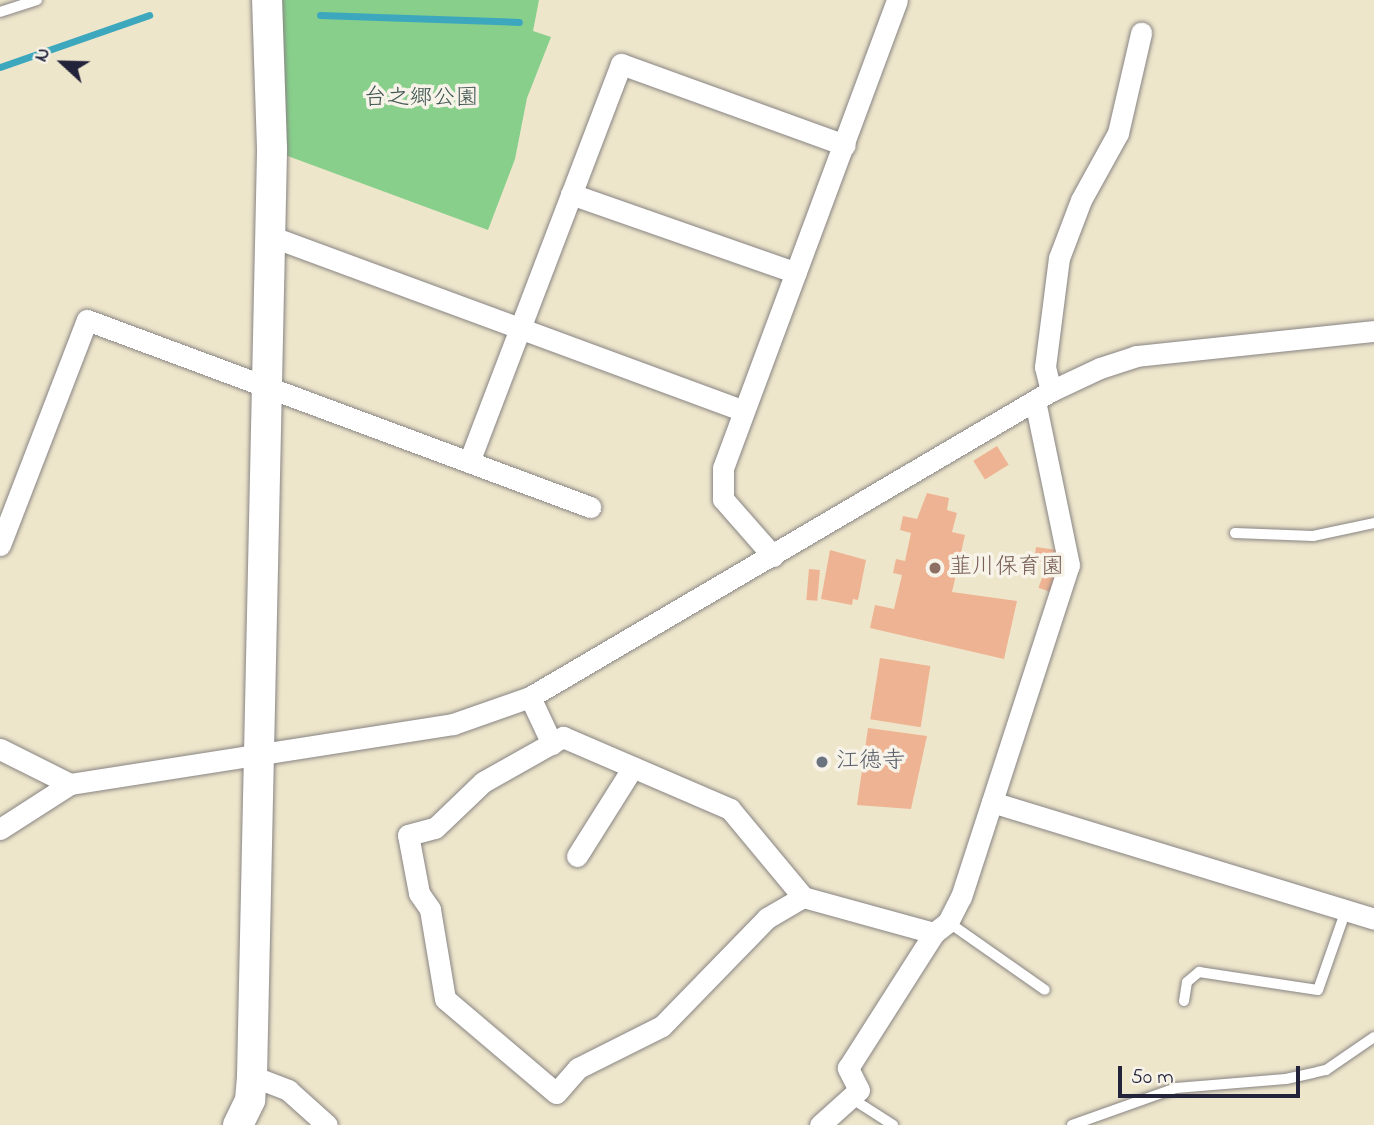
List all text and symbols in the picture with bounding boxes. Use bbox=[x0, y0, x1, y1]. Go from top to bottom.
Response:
north arrow bbox=[28, 28, 98, 98]
text: N bbox=[28, 44, 58, 66]
park label: 台之郷公園 bbox=[364, 85, 478, 113]
place label: 韮川保育園 bbox=[949, 554, 1064, 582]
marker: 韮川保育園 bbox=[927, 560, 943, 576]
place label: 江徳寺 bbox=[836, 748, 905, 776]
marker: 江徳寺 bbox=[814, 754, 830, 770]
scale bar bbox=[1122, 1052, 1304, 1096]
text: 50 m bbox=[1131, 1063, 1174, 1093]

